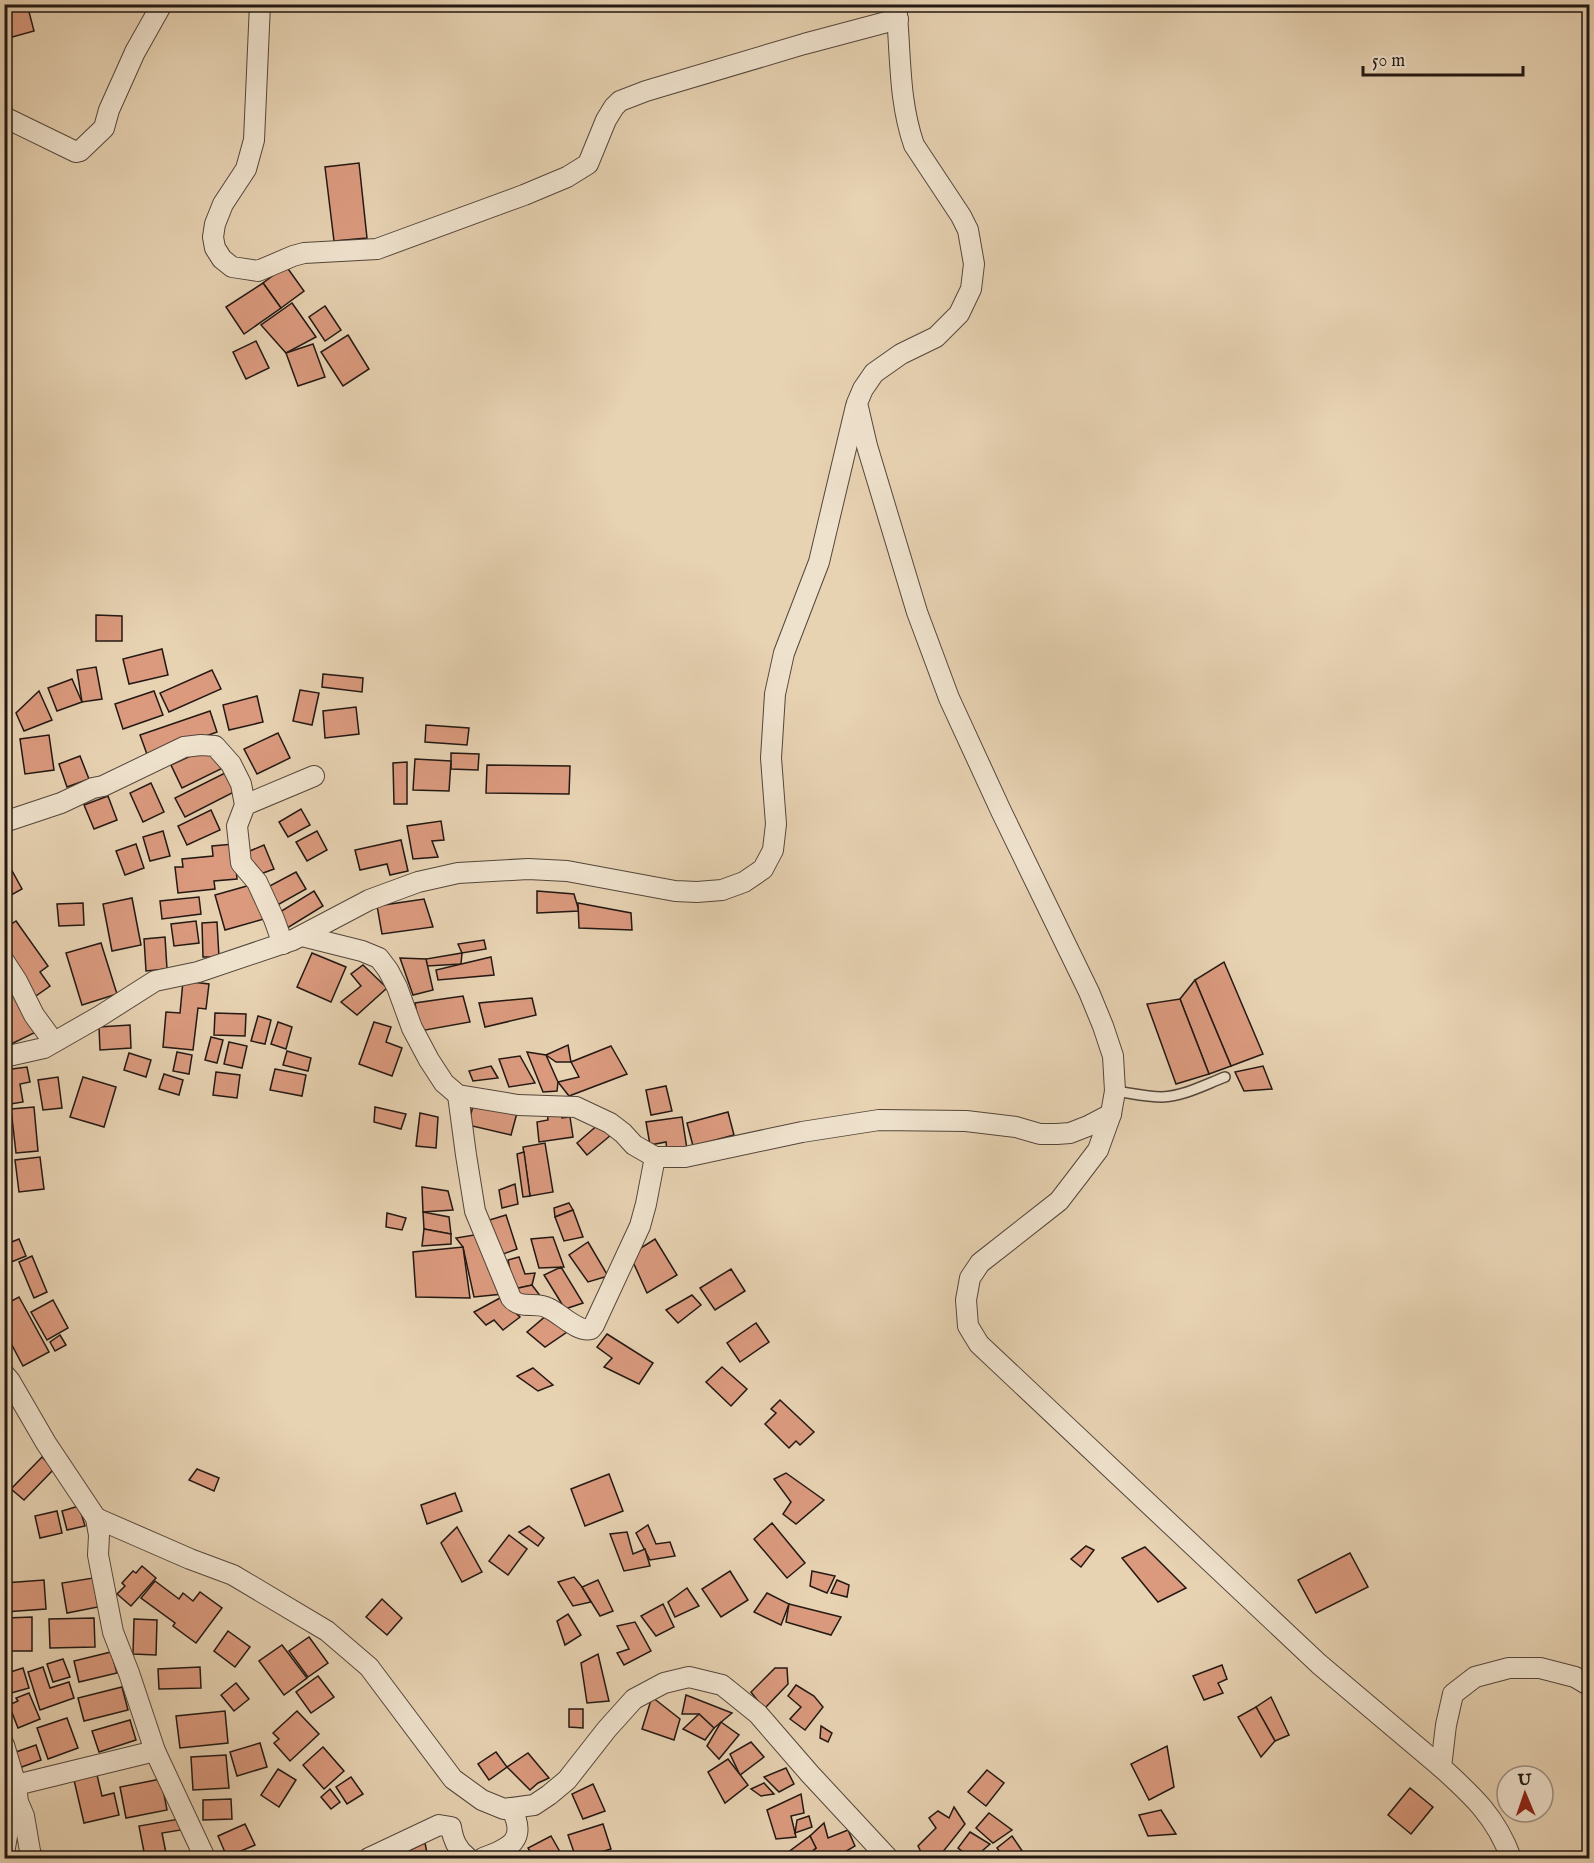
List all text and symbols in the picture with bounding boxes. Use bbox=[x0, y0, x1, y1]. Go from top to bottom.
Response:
scale bar bbox=[1363, 39, 1524, 77]
text: 50 m bbox=[1372, 50, 1405, 73]
north arrow bbox=[1495, 1764, 1555, 1824]
text: U bbox=[1516, 1771, 1532, 1791]

